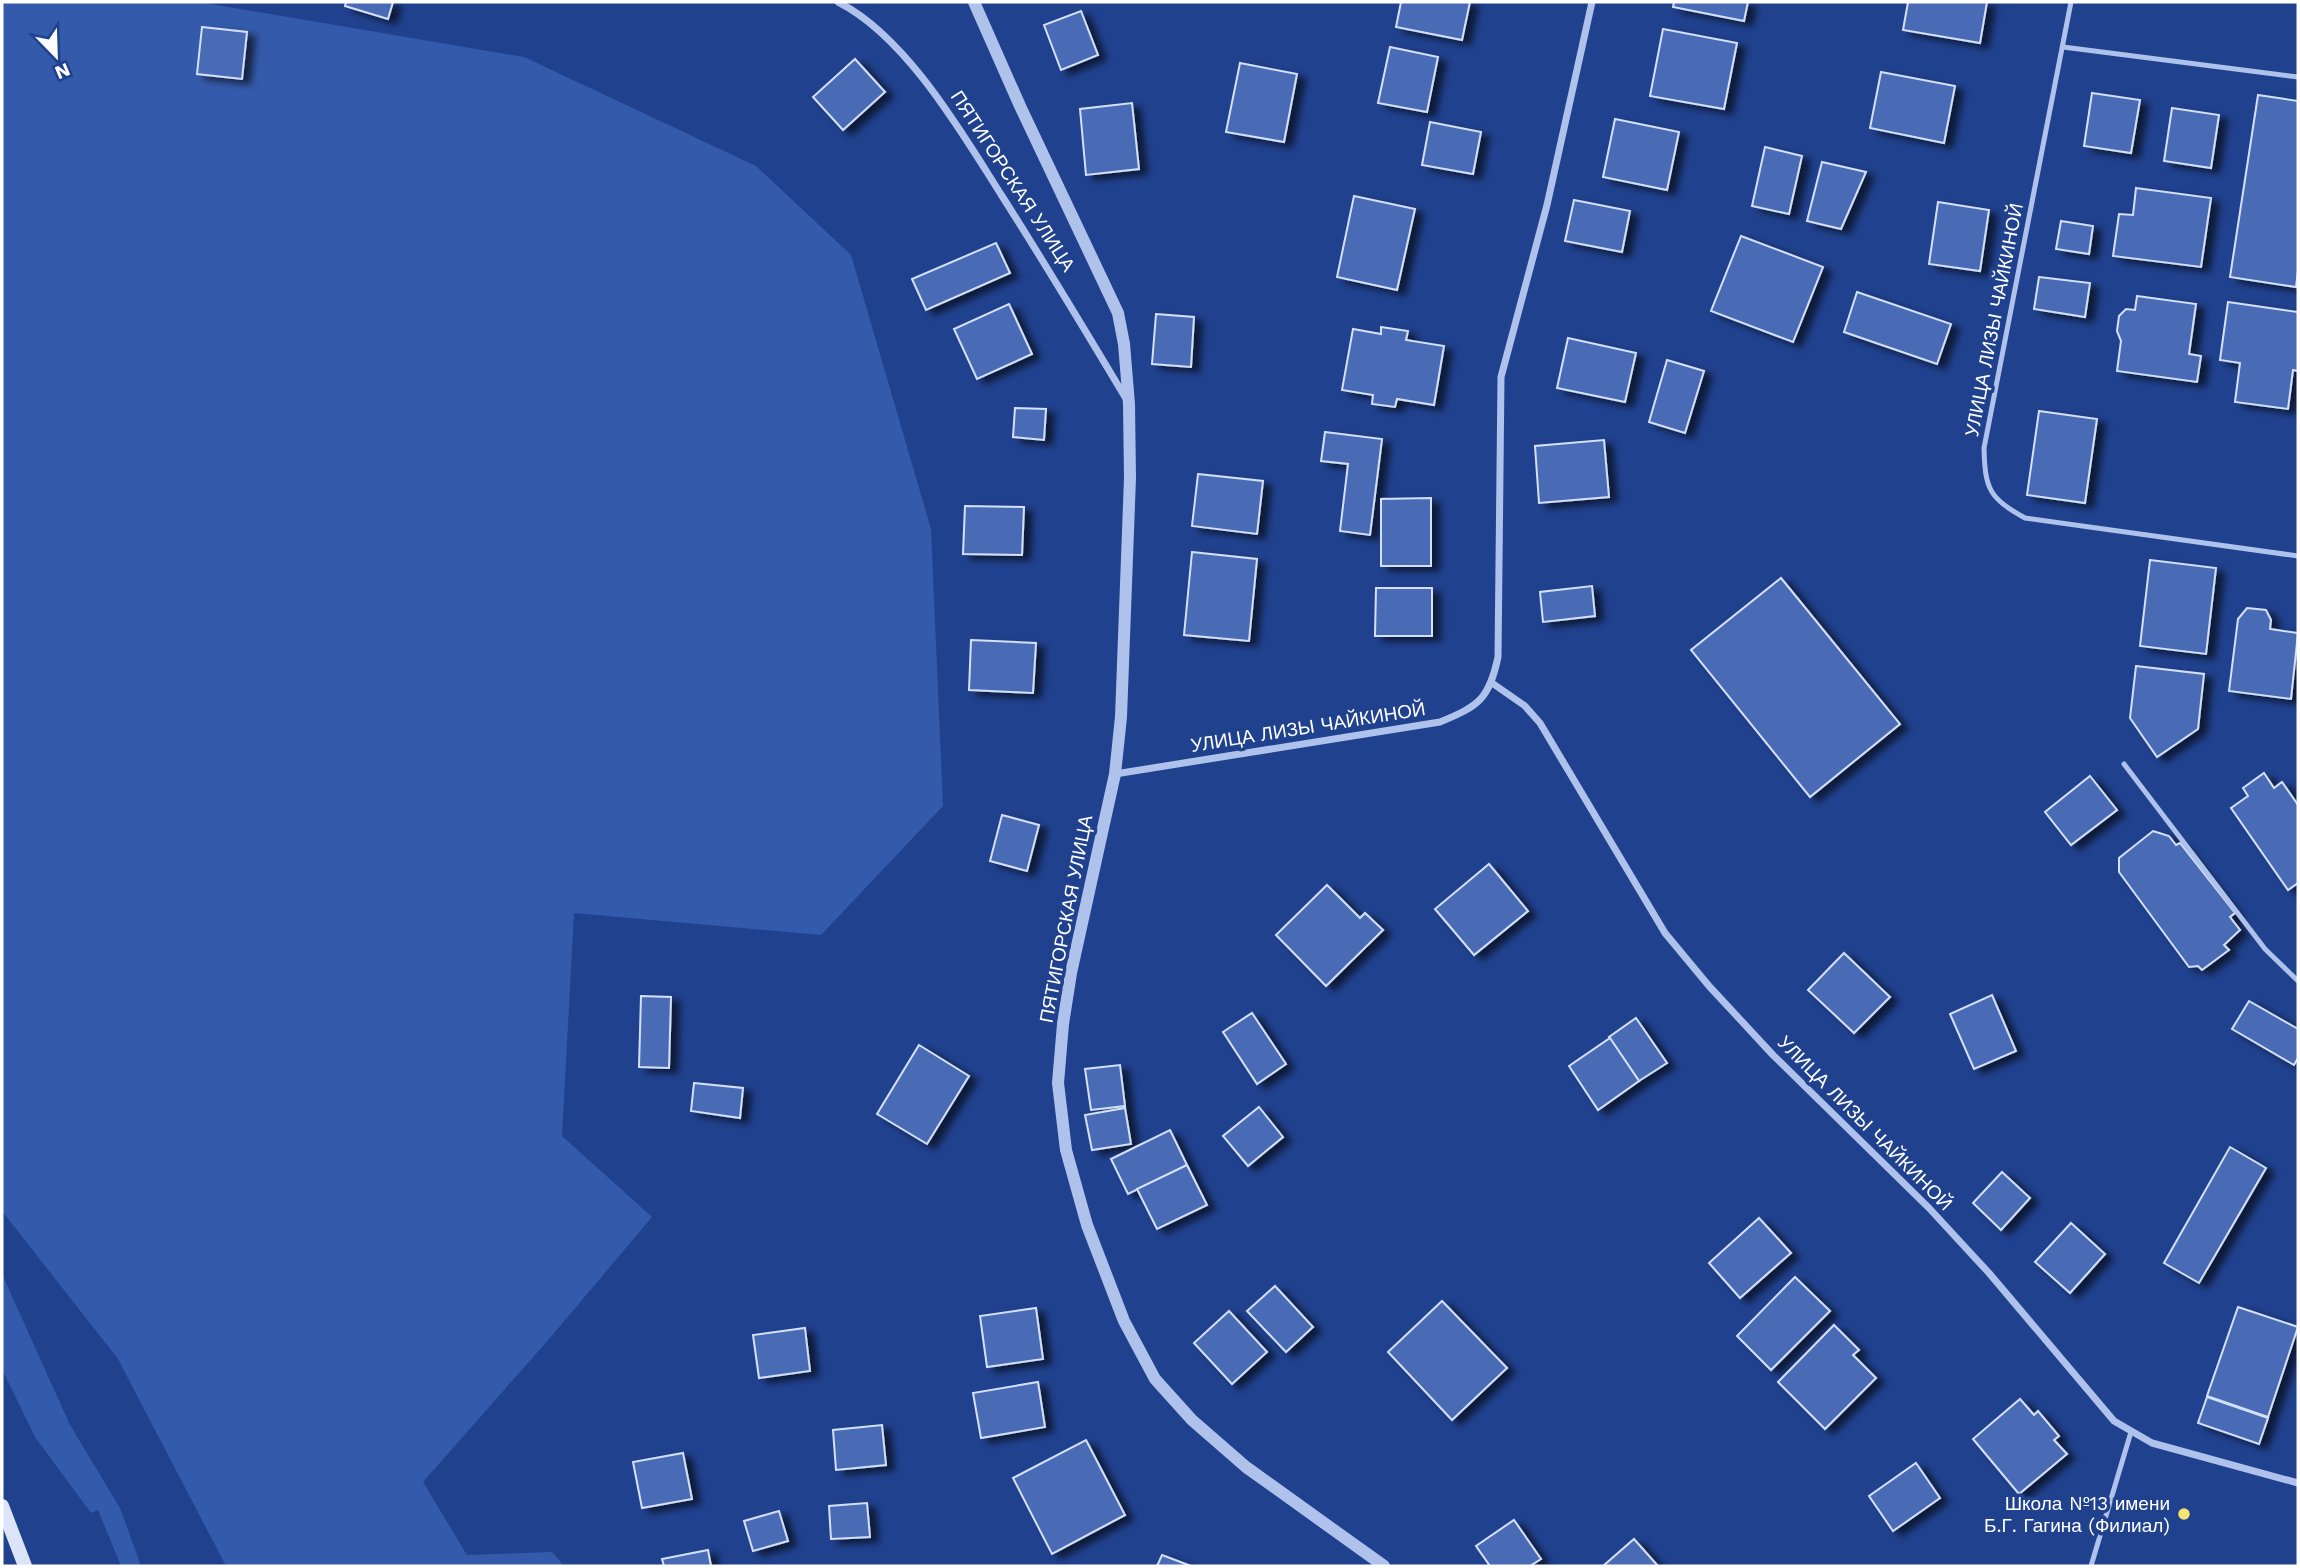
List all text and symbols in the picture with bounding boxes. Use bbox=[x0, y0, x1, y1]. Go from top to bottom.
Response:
north arrow bbox=[21, 21, 91, 91]
text: N bbox=[51, 58, 73, 85]
street label: ПЯТИГОРСКАЯ УЛИЦА bbox=[946, 86, 1080, 276]
street label: УЛИЦА ЛИЗЫ ЧАЙКИНОЙ bbox=[1960, 201, 2028, 439]
street label: УЛИЦА ЛИЗЫ ЧАЙКИНОЙ bbox=[1189, 697, 1427, 757]
street label: ПЯТИГОРСКАЯ УЛИЦА bbox=[1035, 813, 1097, 1025]
street label: УЛИЦА ЛИЗЫ ЧАЙКИНОЙ bbox=[1773, 1031, 1957, 1215]
place label: Школа №13 имени Б.Г. Гагина (Филиал) bbox=[1984, 1492, 2170, 1537]
marker: Школа №13 имени Б.Г. Гагина (Филиал) bbox=[2176, 1506, 2192, 1522]

